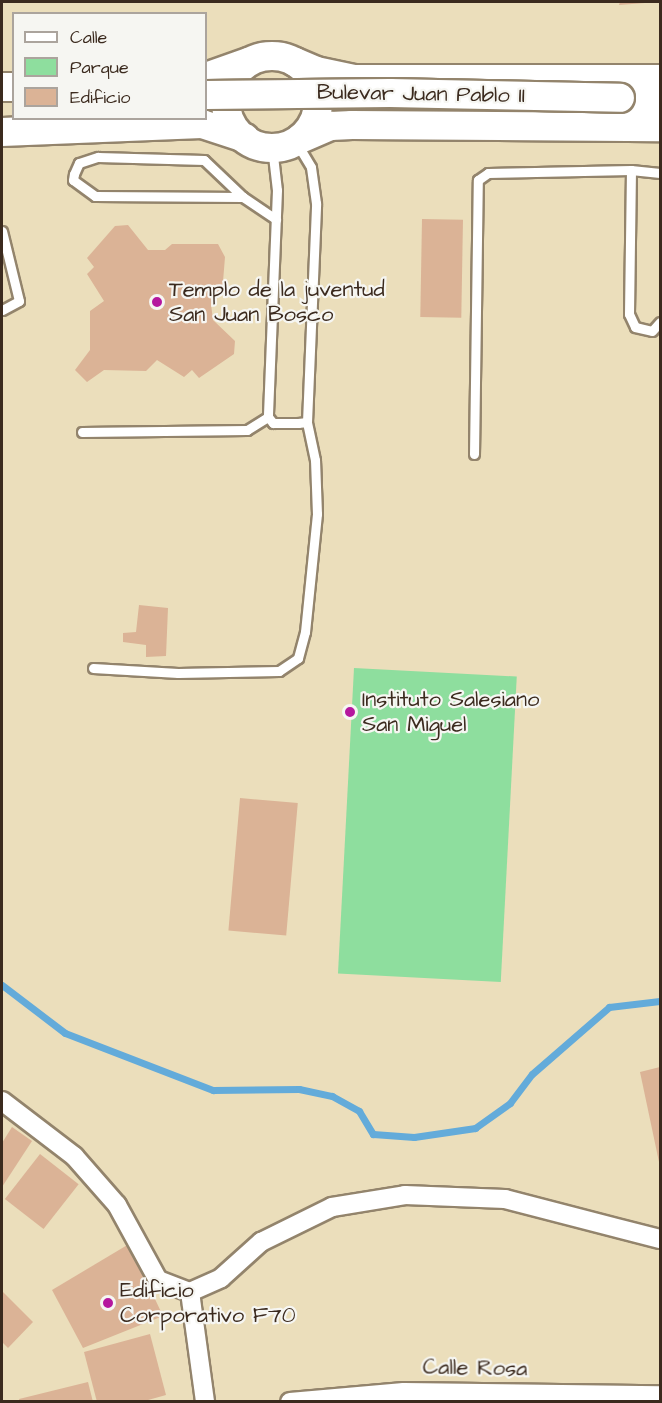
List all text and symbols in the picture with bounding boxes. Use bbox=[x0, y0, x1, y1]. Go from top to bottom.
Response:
legend bbox=[12, 12, 207, 120]
text: Calle bbox=[70, 25, 107, 50]
text: Parque bbox=[70, 55, 129, 80]
street label: Bulevar Juan Pablo II bbox=[317, 79, 525, 109]
text: Edificio bbox=[70, 85, 130, 110]
place label: Templo de la juventud San Juan Bosco bbox=[169, 276, 385, 328]
marker: Templo de la juventud San Juan Bosco bbox=[150, 295, 164, 309]
place label: Instituto Salesiano San Miguel bbox=[362, 686, 539, 738]
marker: Instituto Salesiano San Miguel bbox=[343, 705, 357, 719]
place label: Edificio Corporativo F70 bbox=[120, 1277, 296, 1328]
marker: Edificio Corporativo F70 bbox=[101, 1296, 115, 1310]
street label: Calle Rosa bbox=[422, 1354, 528, 1382]

